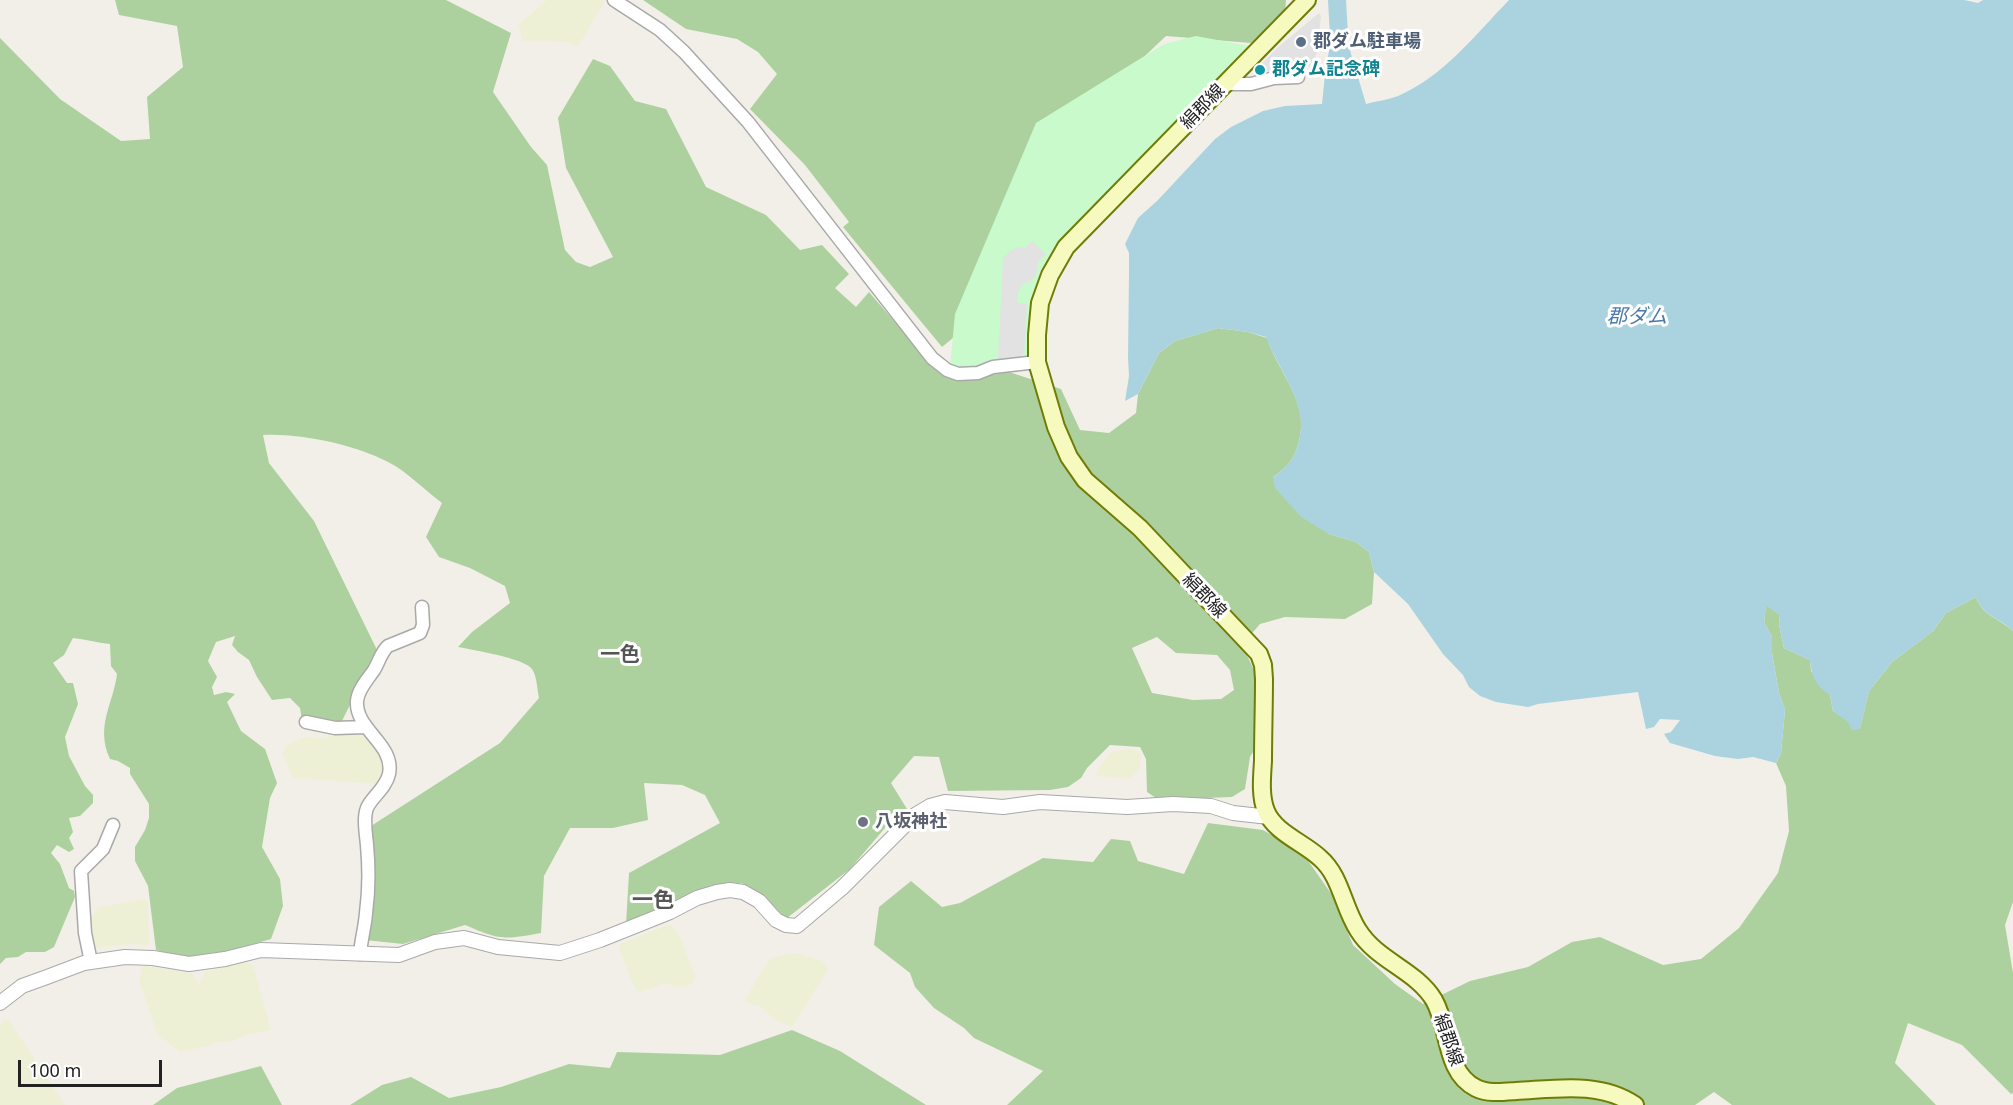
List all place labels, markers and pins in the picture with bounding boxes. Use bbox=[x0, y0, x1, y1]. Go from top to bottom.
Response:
place label: 郡ダム駐車場 bbox=[1313, 31, 1421, 53]
marker: 郡ダム駐車場 bbox=[1294, 35, 1308, 49]
place label: 郡ダム記念碑 bbox=[1272, 59, 1380, 81]
marker: 郡ダム記念碑 bbox=[1253, 63, 1267, 77]
place label: 八坂神社 bbox=[875, 811, 947, 833]
marker: 八坂神社 bbox=[856, 815, 870, 829]

